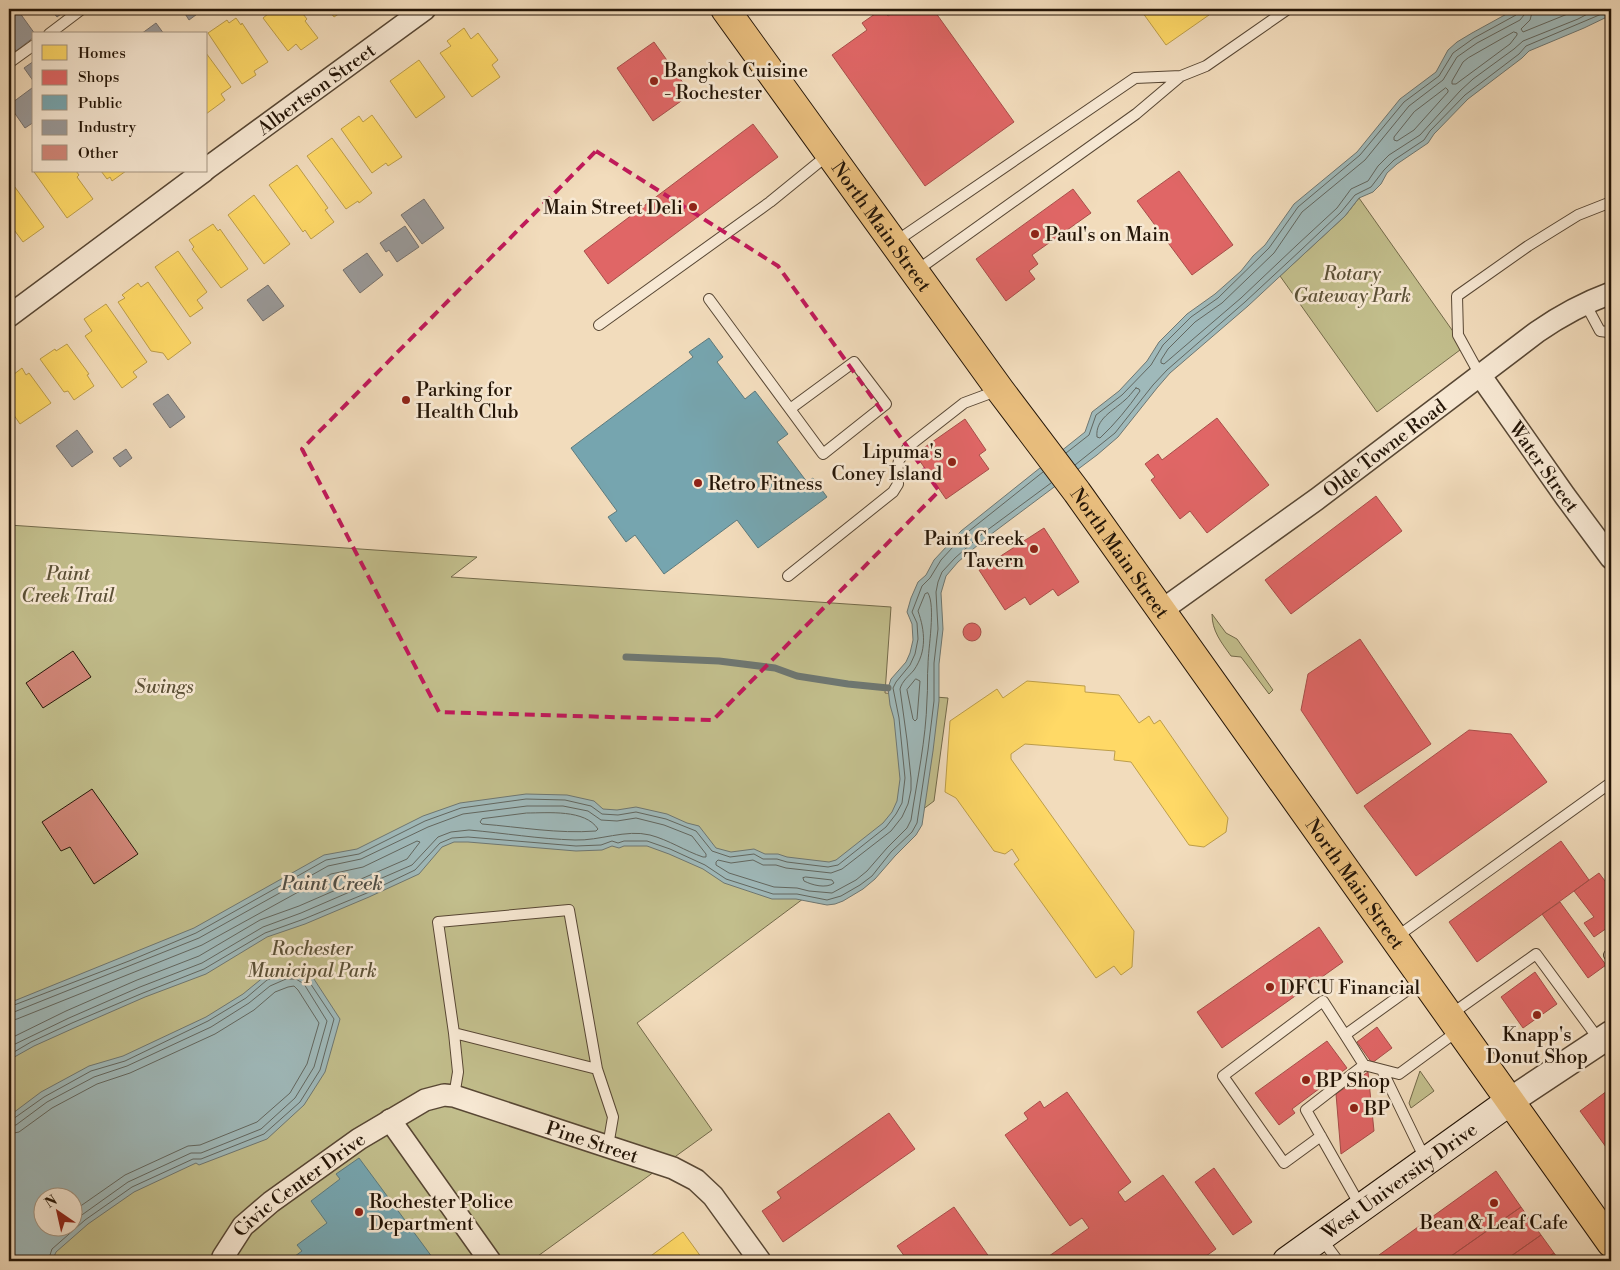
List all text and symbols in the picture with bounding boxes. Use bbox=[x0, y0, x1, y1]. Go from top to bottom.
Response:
legend bbox=[32, 32, 208, 172]
street label: Albertson Street bbox=[252, 38, 380, 141]
text: Homes bbox=[78, 44, 126, 63]
place label: Bangkok Cuisine - Rochester bbox=[663, 59, 808, 105]
text: Shops bbox=[78, 68, 119, 87]
marker: Bangkok Cuisine - Rochester bbox=[648, 75, 660, 87]
text: Public bbox=[78, 94, 122, 113]
text: Industry bbox=[78, 118, 137, 137]
text: Other bbox=[78, 144, 119, 163]
street label: North Main Street bbox=[826, 157, 936, 297]
place label: Main Street Deli bbox=[543, 196, 683, 220]
marker: Main Street Deli bbox=[687, 201, 699, 213]
place label: Paul's on Main bbox=[1045, 223, 1170, 247]
marker: Paul's on Main bbox=[1029, 228, 1041, 240]
park label: Rotary Gateway Park bbox=[1293, 262, 1411, 308]
place label: Parking for Health Club bbox=[416, 378, 519, 424]
marker: Parking for Health Club bbox=[400, 394, 412, 406]
street label: Olde Towne Road bbox=[1318, 394, 1451, 503]
street label: Water Street bbox=[1503, 416, 1584, 518]
place label: Lipuma's Coney Island bbox=[831, 440, 942, 486]
marker: Lipuma's Coney Island bbox=[946, 456, 958, 468]
place label: Retro Fitness bbox=[708, 472, 822, 496]
marker: Retro Fitness bbox=[692, 477, 704, 489]
street label: North Main Street bbox=[1065, 483, 1174, 624]
place label: Paint Creek Tavern bbox=[924, 527, 1025, 573]
marker: Paint Creek Tavern bbox=[1028, 543, 1040, 555]
park label: Paint Creek Trail bbox=[21, 562, 115, 608]
park label: Swings bbox=[134, 675, 194, 699]
street label: North Main Street bbox=[1300, 814, 1409, 954]
water label: Paint Creek bbox=[280, 872, 383, 897]
park label: Rochester Municipal Park bbox=[247, 937, 377, 983]
place label: DFCU Financial bbox=[1280, 976, 1421, 1000]
marker: DFCU Financial bbox=[1264, 981, 1276, 993]
marker: Knapp's Donut Shop bbox=[1531, 1009, 1543, 1021]
place label: Knapp's Donut Shop bbox=[1486, 1023, 1588, 1069]
place label: BP Shop bbox=[1315, 1069, 1390, 1093]
marker: BP Shop bbox=[1300, 1074, 1312, 1086]
place label: BP bbox=[1363, 1097, 1390, 1121]
marker: BP bbox=[1348, 1102, 1360, 1114]
street label: Pine Street bbox=[543, 1116, 641, 1169]
street label: West University Drive bbox=[1316, 1118, 1482, 1246]
street label: Civic Center Drive bbox=[228, 1127, 370, 1241]
north arrow bbox=[32, 1188, 82, 1238]
place label: Rochester Police Department bbox=[369, 1190, 513, 1236]
text: N bbox=[42, 1191, 61, 1213]
marker: Bean & Leaf Cafe bbox=[1488, 1197, 1500, 1209]
marker: Rochester Police Department bbox=[353, 1206, 365, 1218]
place label: Bean & Leaf Cafe bbox=[1419, 1211, 1568, 1235]

